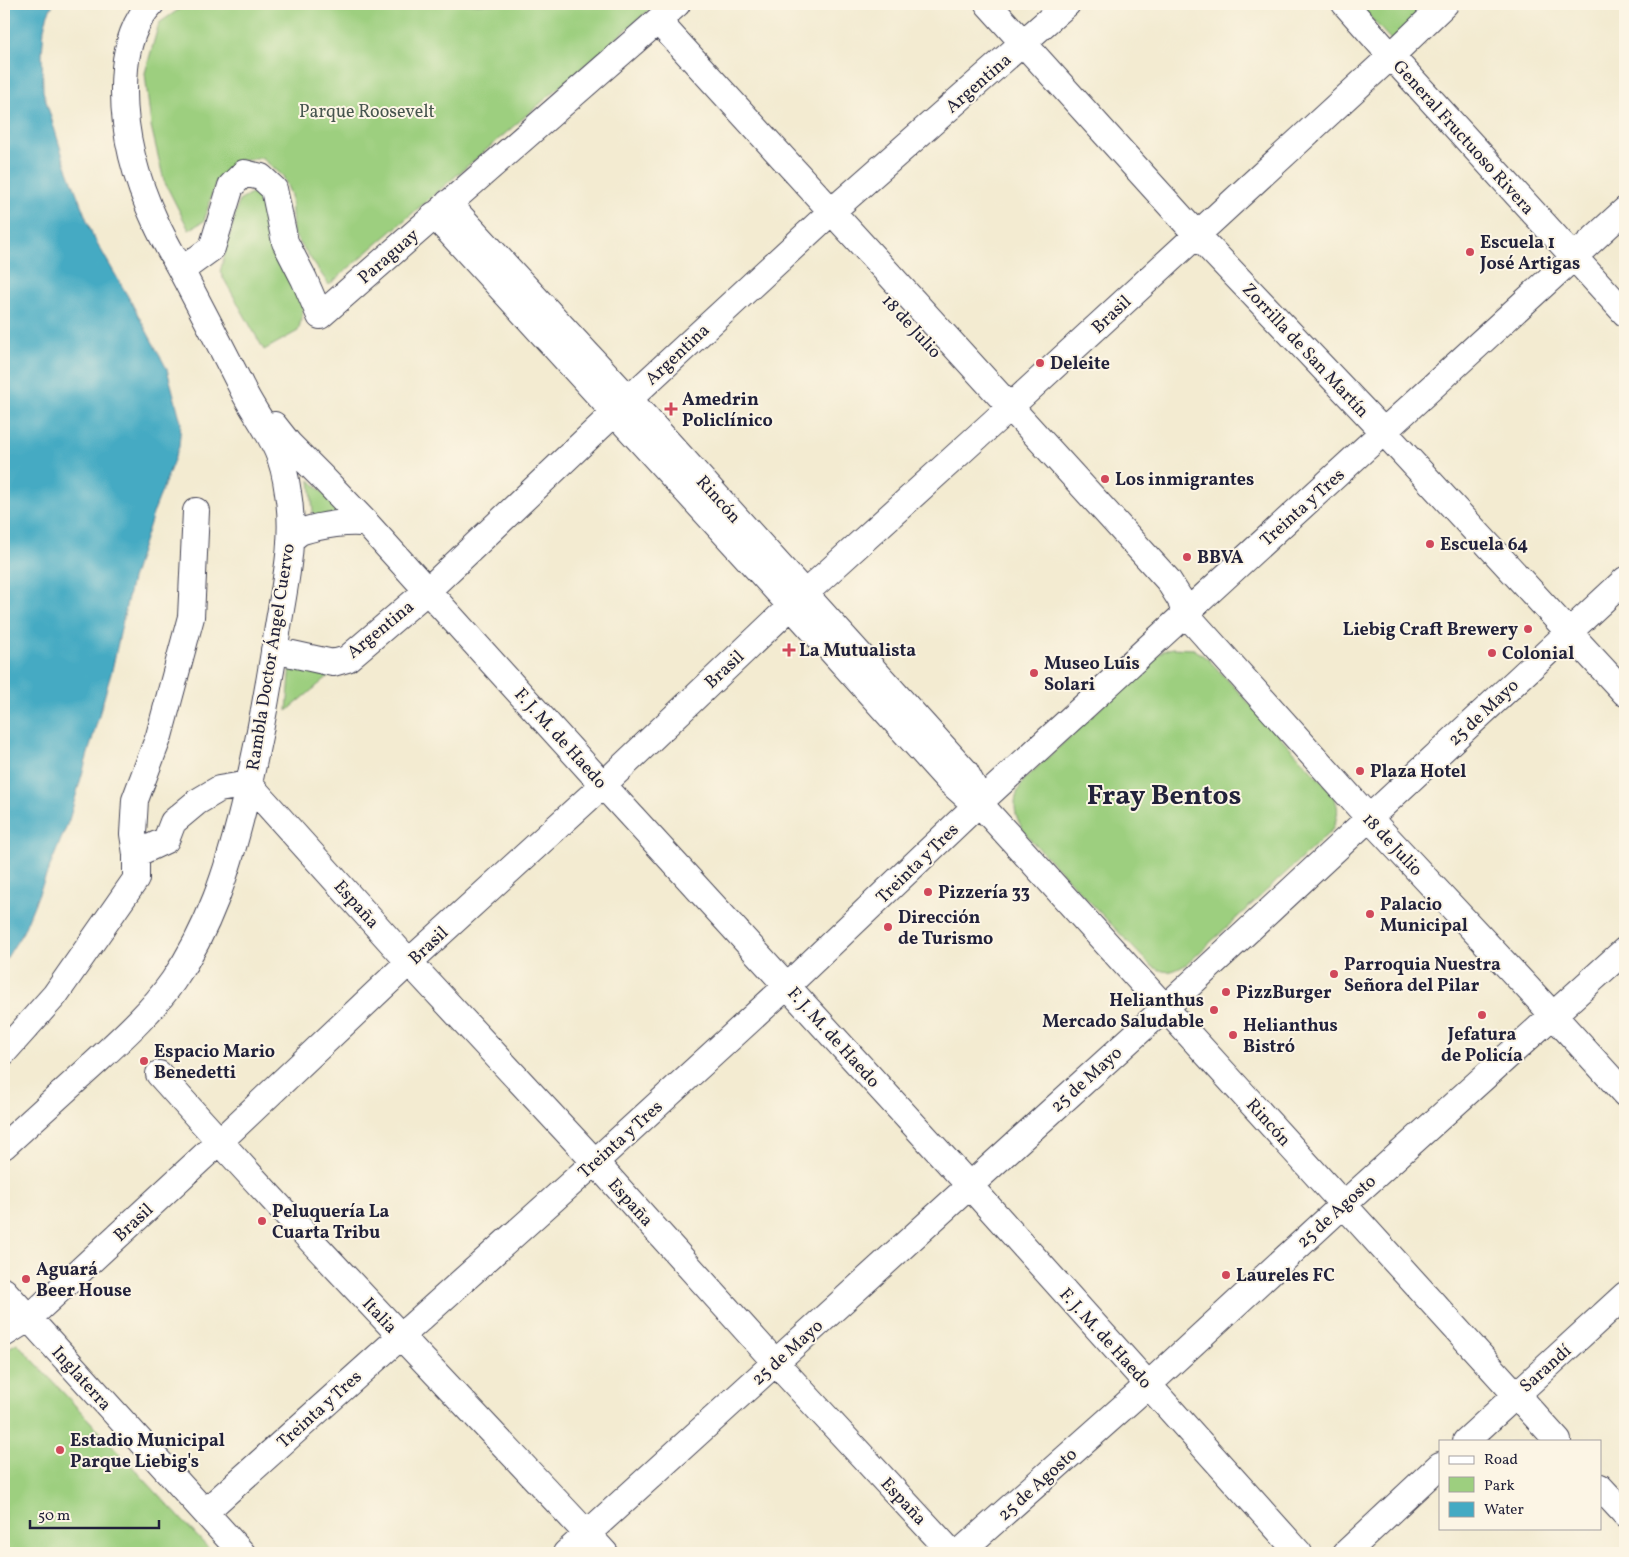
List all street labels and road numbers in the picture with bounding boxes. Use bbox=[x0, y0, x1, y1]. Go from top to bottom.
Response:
street label: Argentina bbox=[941, 48, 1017, 120]
street label: General Fructuoso Rivera bbox=[1386, 55, 1539, 221]
street label: Paraguay bbox=[353, 223, 425, 291]
street label: Zorrilla de San Martín bbox=[1236, 278, 1374, 424]
street label: 18 de Julio bbox=[875, 289, 946, 365]
street label: Brasil bbox=[1087, 290, 1137, 340]
street label: Argentina bbox=[640, 319, 716, 392]
street label: Treinta y Tres bbox=[1255, 463, 1351, 553]
street label: Rincón bbox=[690, 471, 746, 530]
street label: Rambla Doctor Ángel Cuervo bbox=[241, 542, 302, 773]
street label: Argentina bbox=[342, 595, 420, 665]
street label: Brasil bbox=[700, 645, 750, 695]
street label: 25 de Mayo bbox=[1443, 674, 1525, 752]
street label: F. J. M. de Haedo bbox=[508, 683, 612, 795]
street label: 18 de Julio bbox=[1356, 808, 1428, 882]
street label: Treinta y Tres bbox=[871, 818, 965, 910]
street label: España bbox=[327, 875, 384, 935]
street label: Brasil bbox=[404, 921, 454, 971]
street label: F. J. M. de Haedo bbox=[781, 982, 885, 1094]
street label: 25 de Mayo bbox=[1046, 1041, 1128, 1119]
street label: Rincón bbox=[1240, 1094, 1296, 1153]
street label: Treinta y Tres bbox=[573, 1095, 669, 1185]
street label: 25 de Agosto bbox=[1292, 1170, 1382, 1255]
street label: España bbox=[601, 1173, 658, 1233]
street label: Brasil bbox=[109, 1198, 159, 1248]
street label: F. J. M. de Haedo bbox=[1053, 1283, 1157, 1395]
street label: Italia bbox=[356, 1292, 402, 1340]
street label: 25 de Mayo bbox=[747, 1314, 829, 1392]
street label: Sarandí bbox=[1515, 1339, 1578, 1399]
street label: Inglaterra bbox=[45, 1341, 117, 1417]
street label: Treinta y Tres bbox=[272, 1365, 368, 1455]
street label: 25 de Agosto bbox=[993, 1443, 1083, 1528]
street label: España bbox=[874, 1472, 932, 1532]

